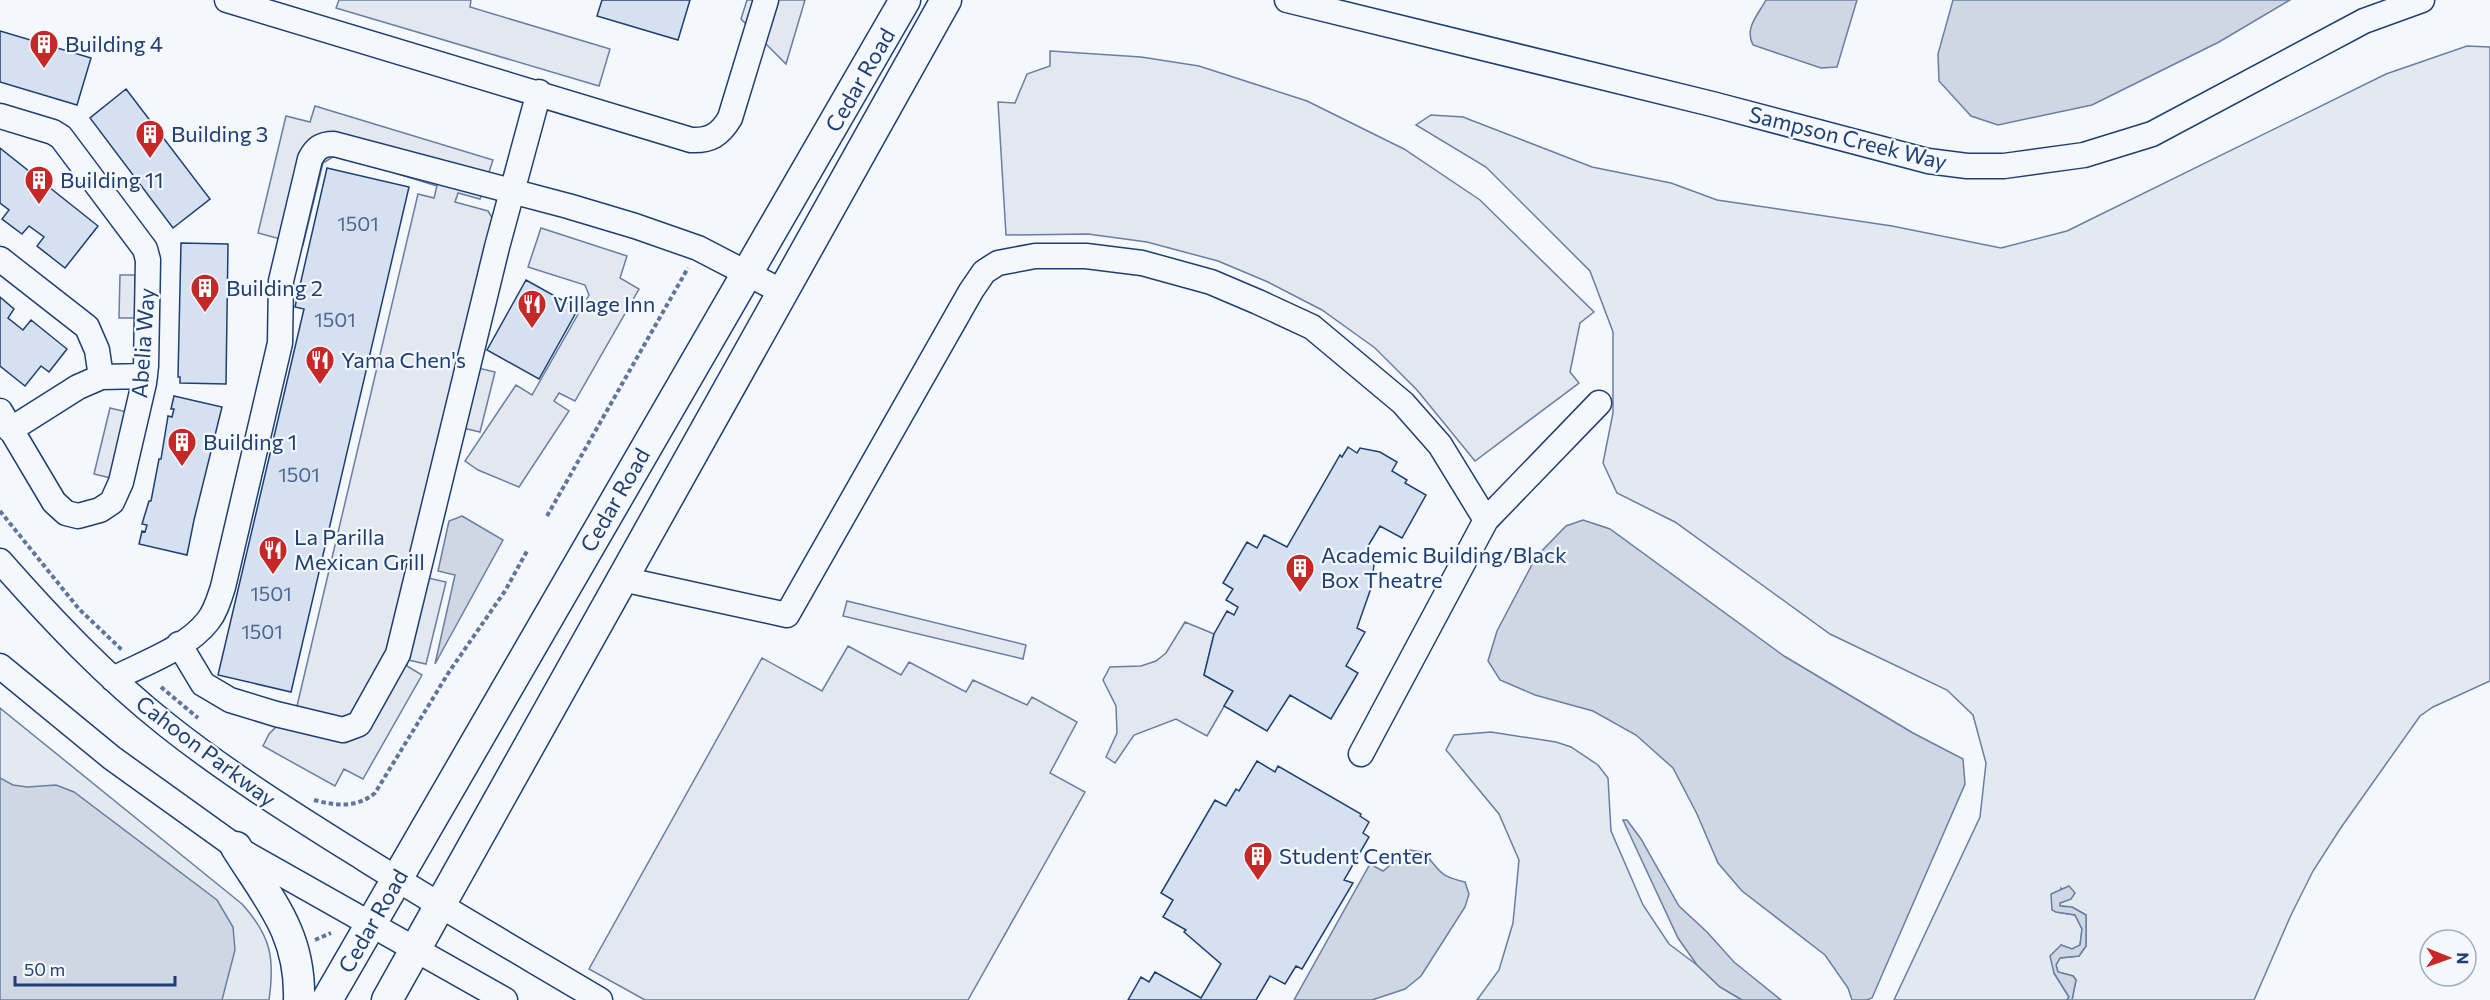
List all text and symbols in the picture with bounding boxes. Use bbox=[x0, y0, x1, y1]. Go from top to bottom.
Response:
street label: Cedar Road bbox=[819, 23, 900, 136]
building icon: Building 4 bbox=[28, 28, 60, 70]
place label: Building 4 bbox=[65, 30, 163, 57]
street label: Sampson Creek Way bbox=[1746, 100, 1950, 175]
building icon: Building 3 bbox=[134, 118, 166, 160]
place label: Building 3 bbox=[171, 120, 268, 147]
building icon: Building 11 bbox=[23, 164, 55, 206]
place label: Building 11 bbox=[60, 166, 164, 193]
house number: 1501 bbox=[337, 211, 379, 235]
building icon: Building 2 bbox=[189, 272, 221, 314]
place label: Building 2 bbox=[226, 274, 323, 301]
street label: Abelia Way bbox=[125, 287, 160, 399]
restaurant icon: Village Inn bbox=[516, 288, 548, 330]
place label: Village Inn bbox=[553, 290, 655, 317]
house number: 1501 bbox=[314, 307, 356, 331]
restaurant icon: Yama Chen's bbox=[304, 344, 336, 386]
place label: Yama Chen's bbox=[341, 346, 466, 373]
building icon: Building 1 bbox=[166, 426, 198, 468]
place label: Building 1 bbox=[203, 428, 297, 455]
street label: Cedar Road bbox=[574, 443, 655, 556]
house number: 1501 bbox=[278, 462, 320, 486]
place label: La Parilla Mexican Grill bbox=[294, 523, 425, 575]
restaurant icon: La Parilla Mexican Grill bbox=[257, 534, 289, 576]
place label: Academic Building/Black Box Theatre bbox=[1321, 541, 1567, 593]
building icon: Academic Building/Black Box Theatre bbox=[1284, 552, 1316, 594]
house number: 1501 bbox=[250, 581, 292, 605]
house number: 1501 bbox=[241, 619, 283, 643]
street label: Cahoon Parkway bbox=[131, 689, 282, 812]
building icon: Student Center bbox=[1242, 840, 1274, 882]
place label: Student Center bbox=[1279, 842, 1432, 869]
street label: Cedar Road bbox=[332, 864, 413, 977]
north arrow bbox=[2418, 928, 2478, 988]
scale bar bbox=[15, 949, 176, 987]
text: N bbox=[2454, 952, 2473, 964]
text: 50 m bbox=[24, 958, 65, 980]

